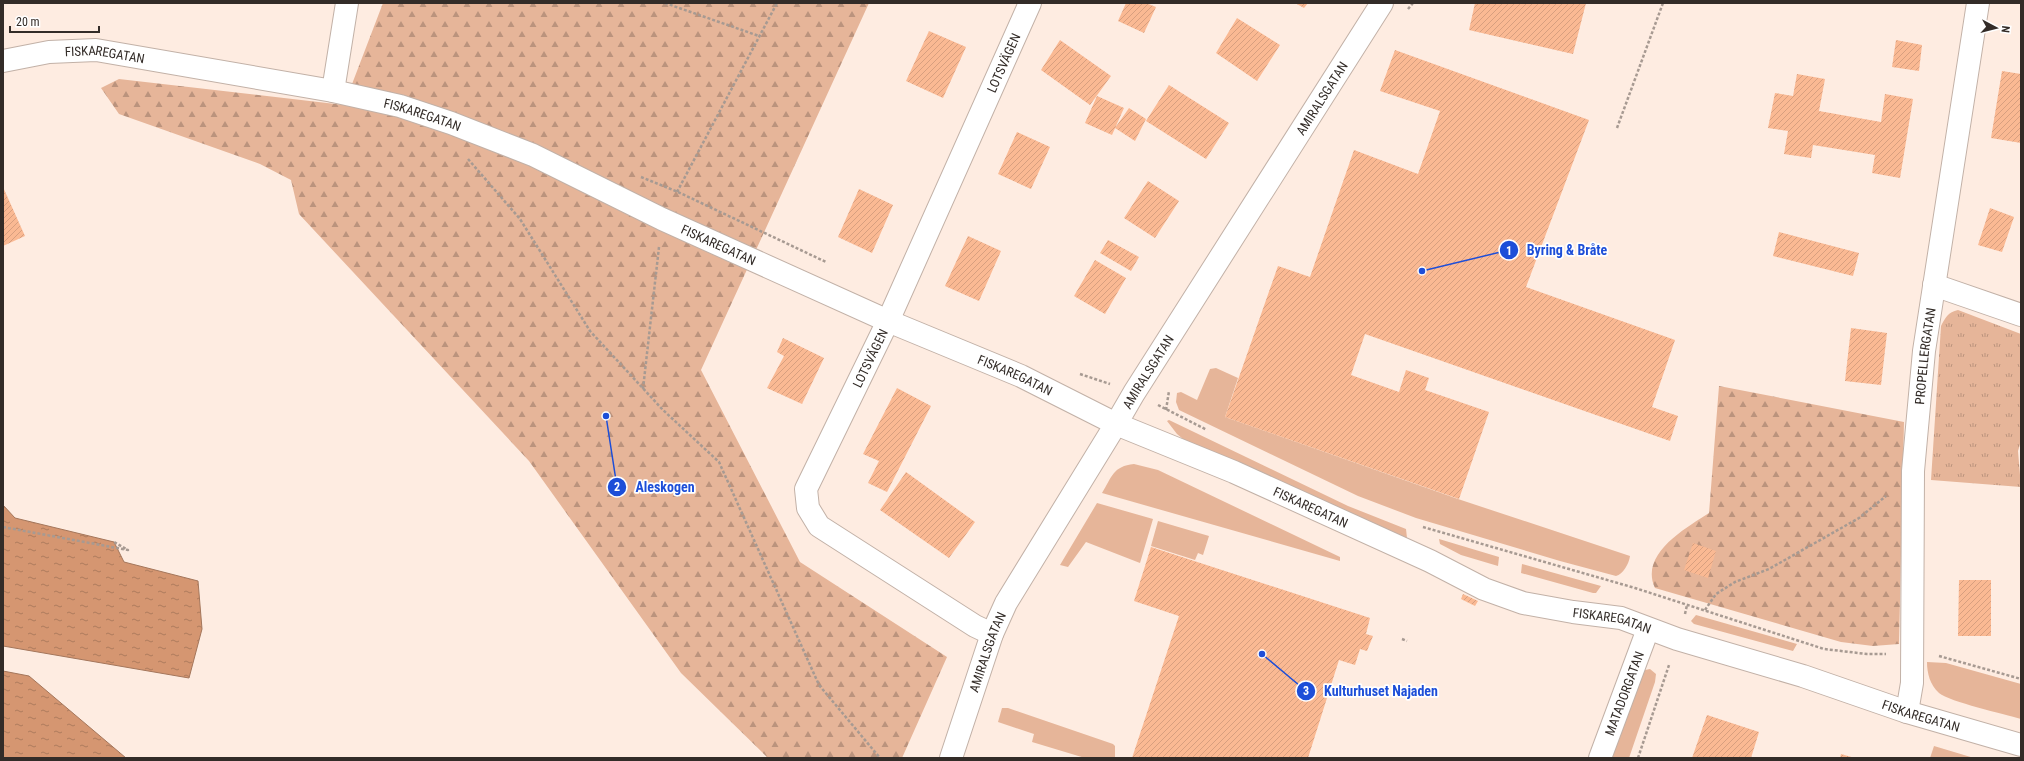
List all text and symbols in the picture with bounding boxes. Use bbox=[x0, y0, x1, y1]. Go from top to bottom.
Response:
scale bar bbox=[10, 8, 99, 34]
north arrow bbox=[1976, 8, 2016, 48]
text: 20 m bbox=[16, 15, 40, 29]
text: N bbox=[1999, 25, 2012, 34]
street label: LOTSVÄGEN bbox=[984, 31, 1023, 95]
street label: FISKAREGATAN bbox=[65, 42, 146, 66]
street label: AMIRALSGATAN bbox=[1293, 59, 1350, 138]
street label: FISKAREGATAN bbox=[382, 95, 463, 134]
street label: FISKAREGATAN bbox=[679, 221, 758, 268]
callout: Byring & Bråte bbox=[1499, 237, 1616, 263]
text: Byring & Bråte bbox=[1527, 242, 1608, 258]
text: 1 bbox=[1506, 244, 1512, 258]
street label: PROPELLERGATAN bbox=[1912, 307, 1938, 405]
street label: LOTSVÄGEN bbox=[849, 326, 891, 390]
street label: AMIRALSGATAN bbox=[1119, 332, 1177, 411]
street label: FISKAREGATAN bbox=[976, 352, 1055, 398]
callout: Aleskogen bbox=[607, 474, 702, 500]
text: Aleskogen bbox=[635, 479, 695, 495]
text: 2 bbox=[614, 480, 620, 494]
street label: FISKAREGATAN bbox=[1271, 483, 1351, 530]
street label: FISKAREGATAN bbox=[1572, 605, 1654, 636]
street label: AMIRALSGATAN bbox=[966, 610, 1008, 694]
street label: MATADORGATAN bbox=[1602, 649, 1647, 738]
callout: Kulturhuset Najaden bbox=[1296, 678, 1446, 704]
text: Kulturhuset Najaden bbox=[1324, 683, 1438, 699]
text: 3 bbox=[1303, 684, 1309, 698]
street label: FISKAREGATAN bbox=[1880, 697, 1962, 734]

